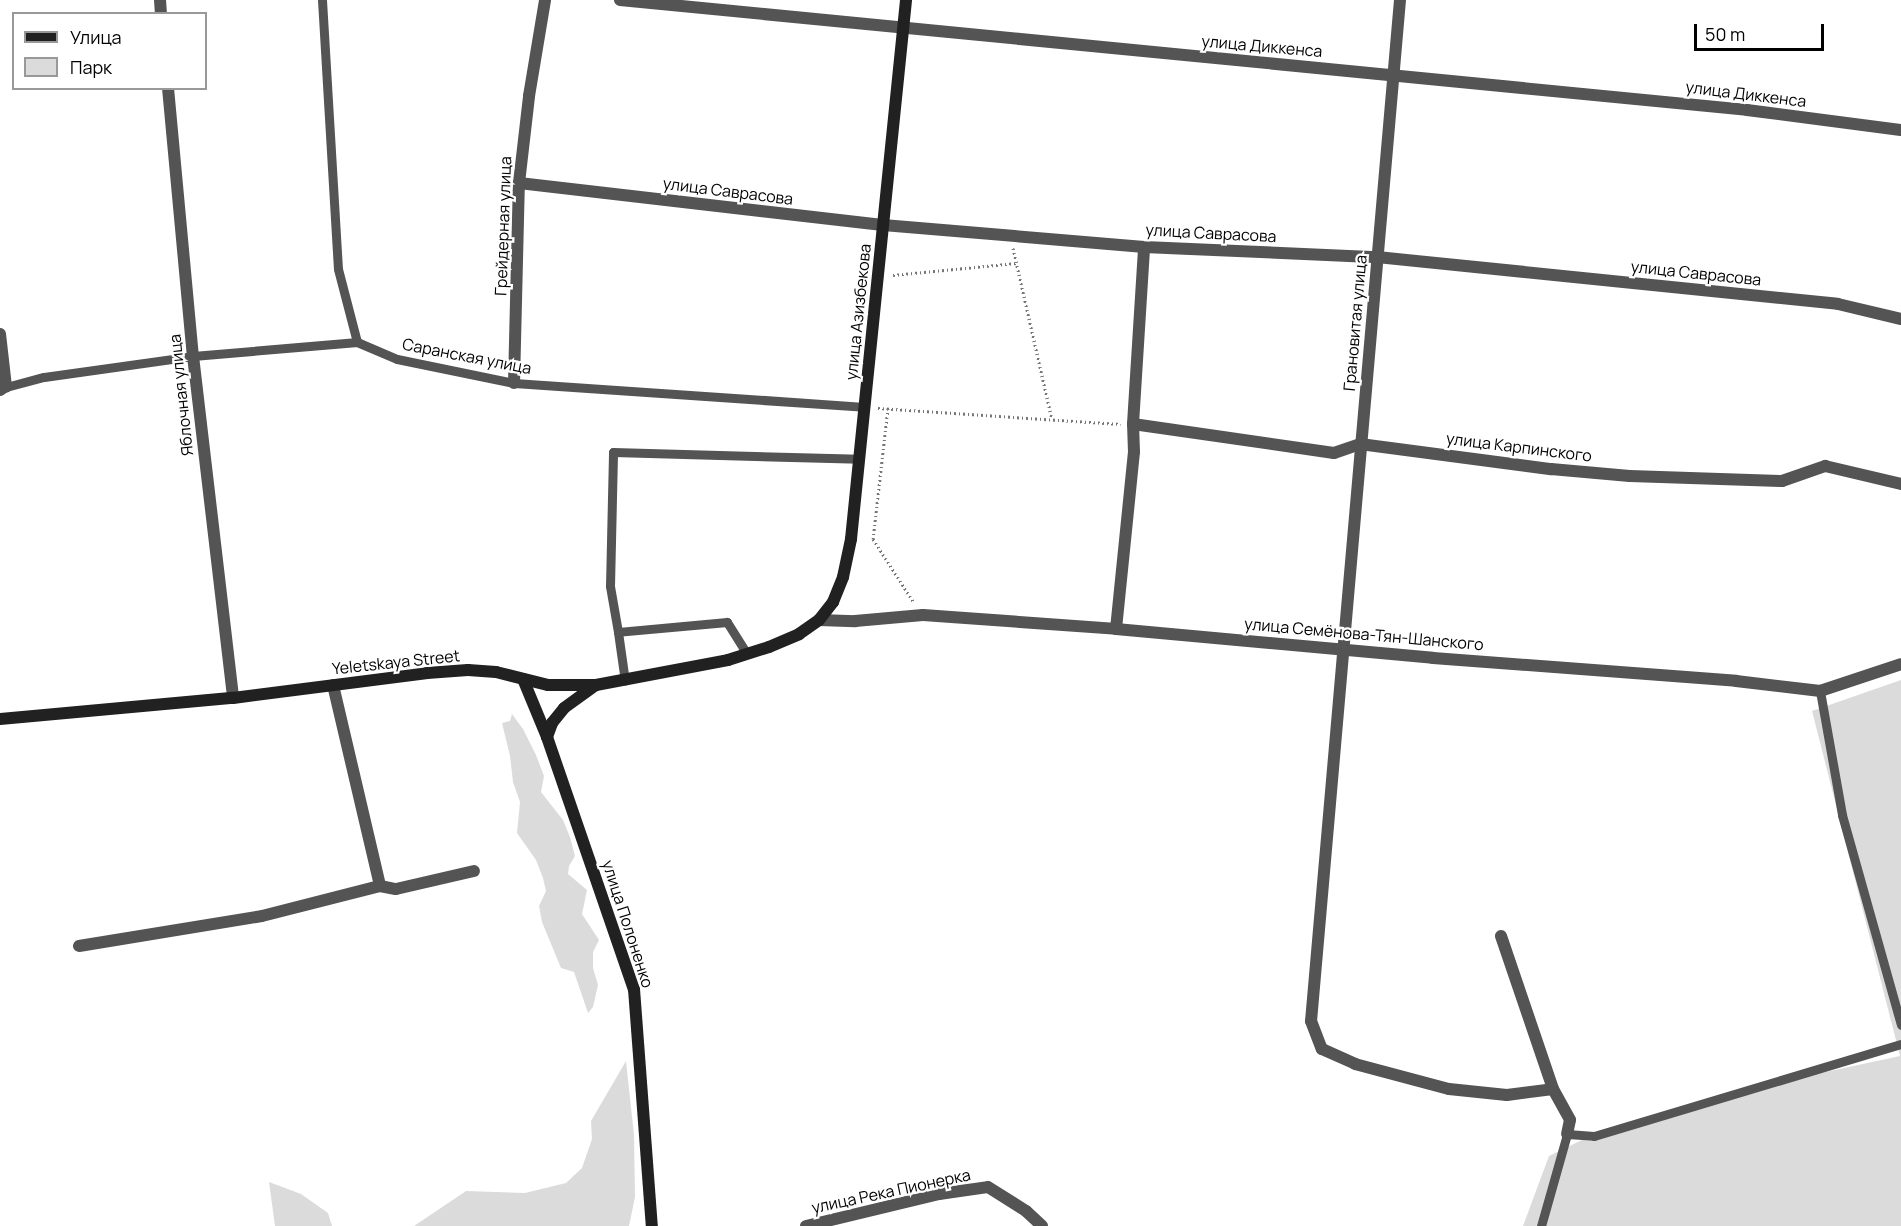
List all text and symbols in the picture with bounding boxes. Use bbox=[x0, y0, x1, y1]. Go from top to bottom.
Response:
legend bbox=[12, 12, 207, 90]
scale bar bbox=[1697, 12, 1828, 50]
text: 50 m bbox=[1705, 22, 1745, 46]
text: Улица bbox=[70, 25, 122, 49]
street label: улица Диккенса bbox=[1201, 31, 1323, 61]
text: Парк bbox=[70, 55, 112, 79]
street label: улица Диккенса bbox=[1685, 77, 1807, 111]
street label: Грейдерная улица bbox=[491, 156, 515, 296]
street label: улица Саврасова bbox=[662, 173, 794, 209]
street label: улица Саврасова bbox=[1145, 220, 1277, 246]
street label: улица Азизбекова bbox=[841, 243, 875, 381]
street label: Грановитая улица bbox=[1339, 254, 1371, 392]
street label: улица Саврасова bbox=[1630, 257, 1762, 289]
street label: Яблочная улица bbox=[165, 333, 197, 457]
street label: Саранская улица bbox=[401, 334, 533, 378]
street label: улица Карпинского bbox=[1445, 429, 1593, 465]
street label: улица Семёнова-Тян-Шанского bbox=[1243, 614, 1485, 654]
street label: Yeletskaya Street bbox=[331, 646, 461, 678]
street label: улица Полоненко bbox=[598, 858, 658, 990]
street label: улица Река Пионерка bbox=[810, 1165, 972, 1217]

